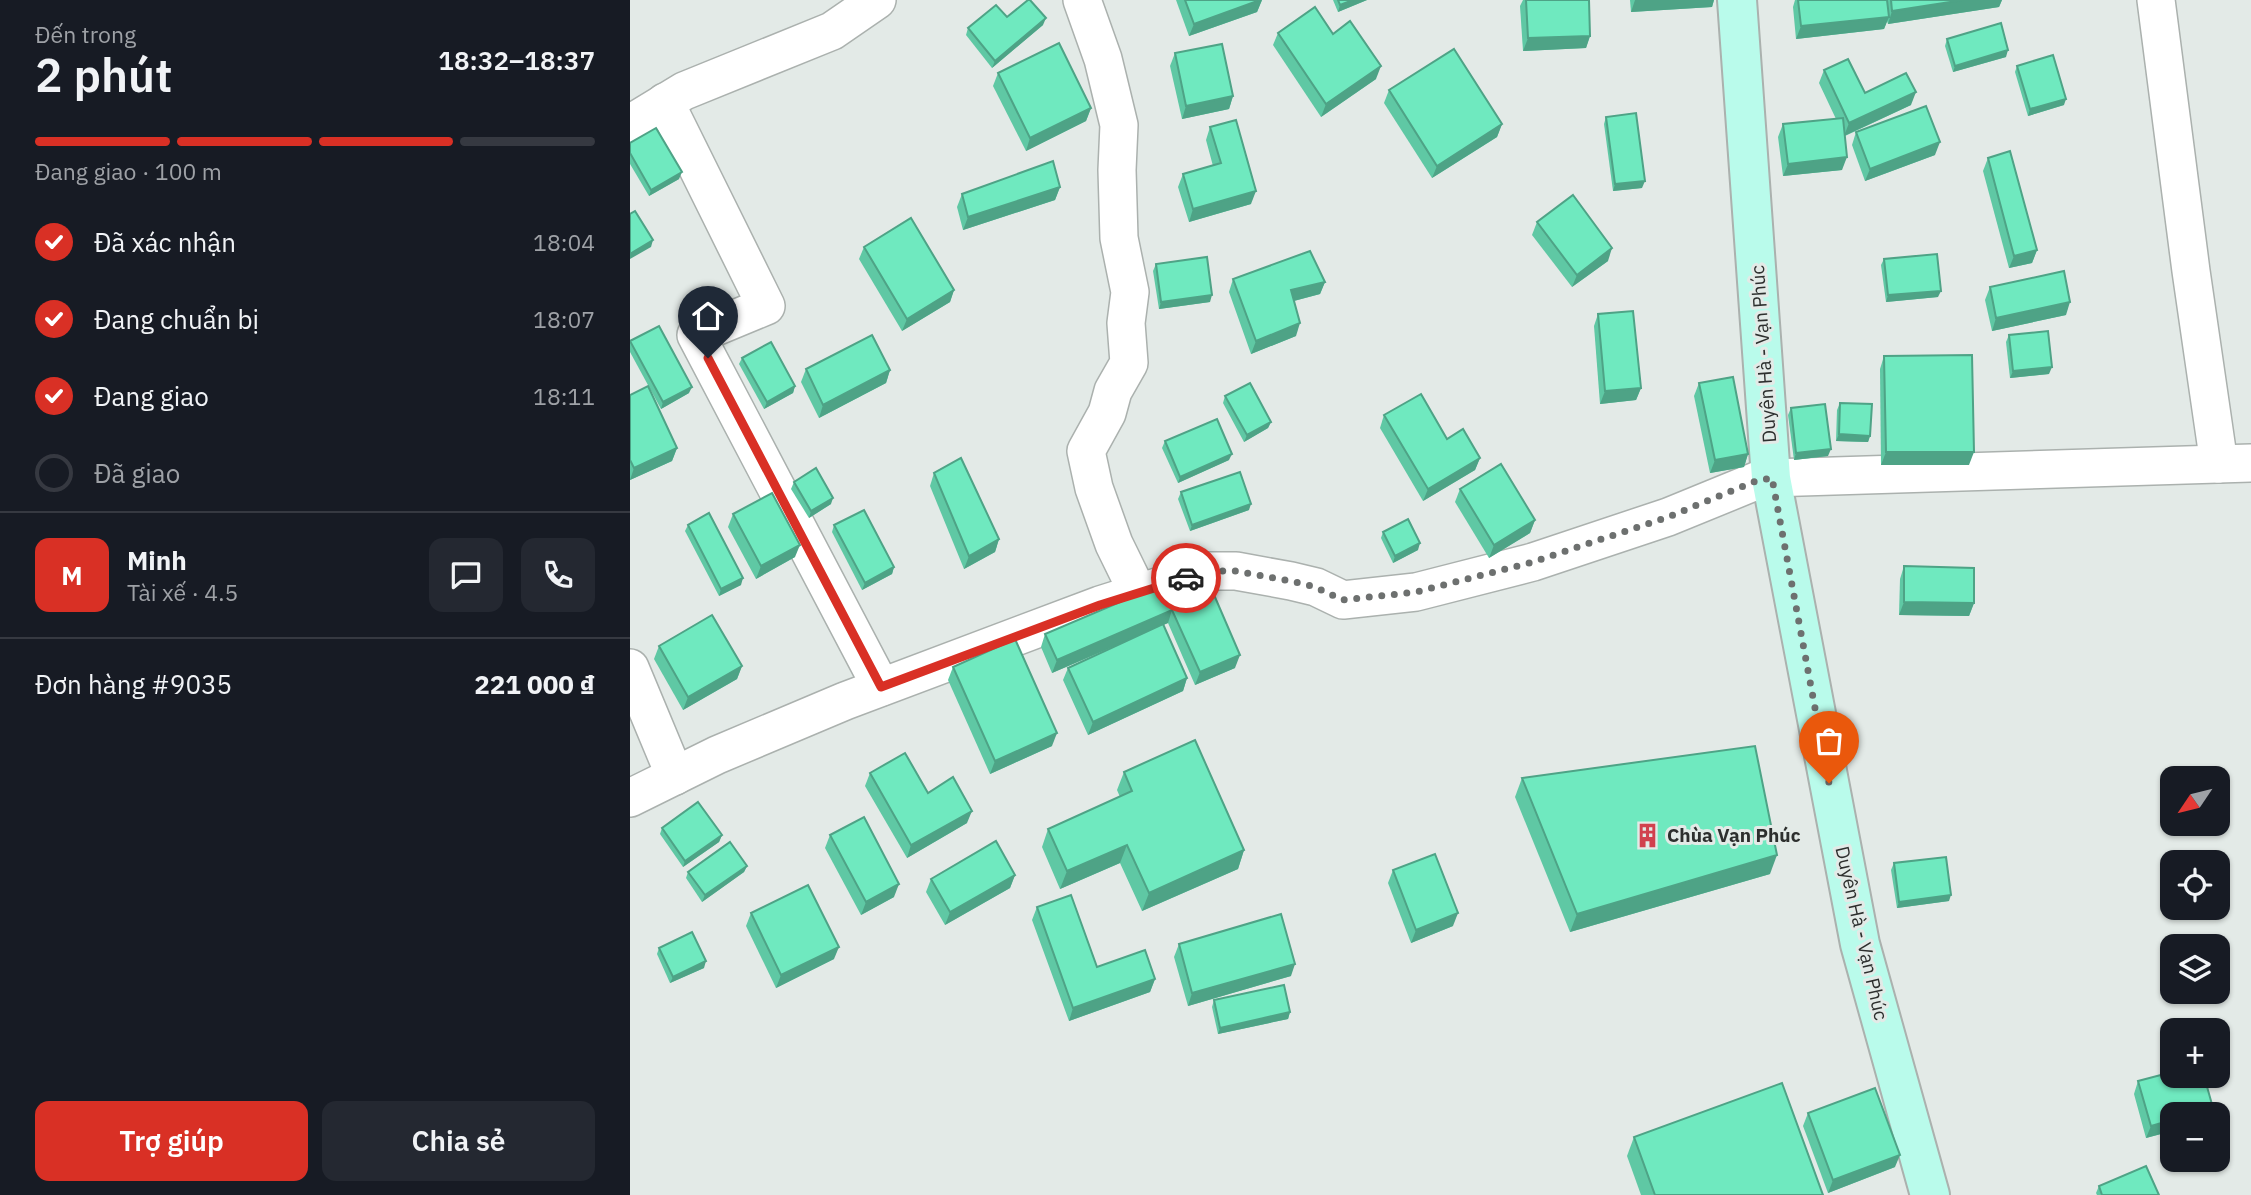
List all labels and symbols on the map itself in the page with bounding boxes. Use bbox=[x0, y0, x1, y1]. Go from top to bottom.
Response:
street label: Duyên Hà - Vạn Phúc bbox=[1745, 264, 1781, 444]
pin bbox=[678, 286, 738, 358]
courier bbox=[1151, 543, 1221, 613]
pin bbox=[1799, 711, 1859, 783]
north arrow bbox=[2160, 766, 2230, 836]
building icon: Chùa Vạn Phúc bbox=[1633, 821, 1661, 849]
place label: Chùa Vạn Phúc bbox=[1667, 823, 1801, 847]
street label: Duyên Hà - Vạn Phúc bbox=[1830, 844, 1894, 1023]

